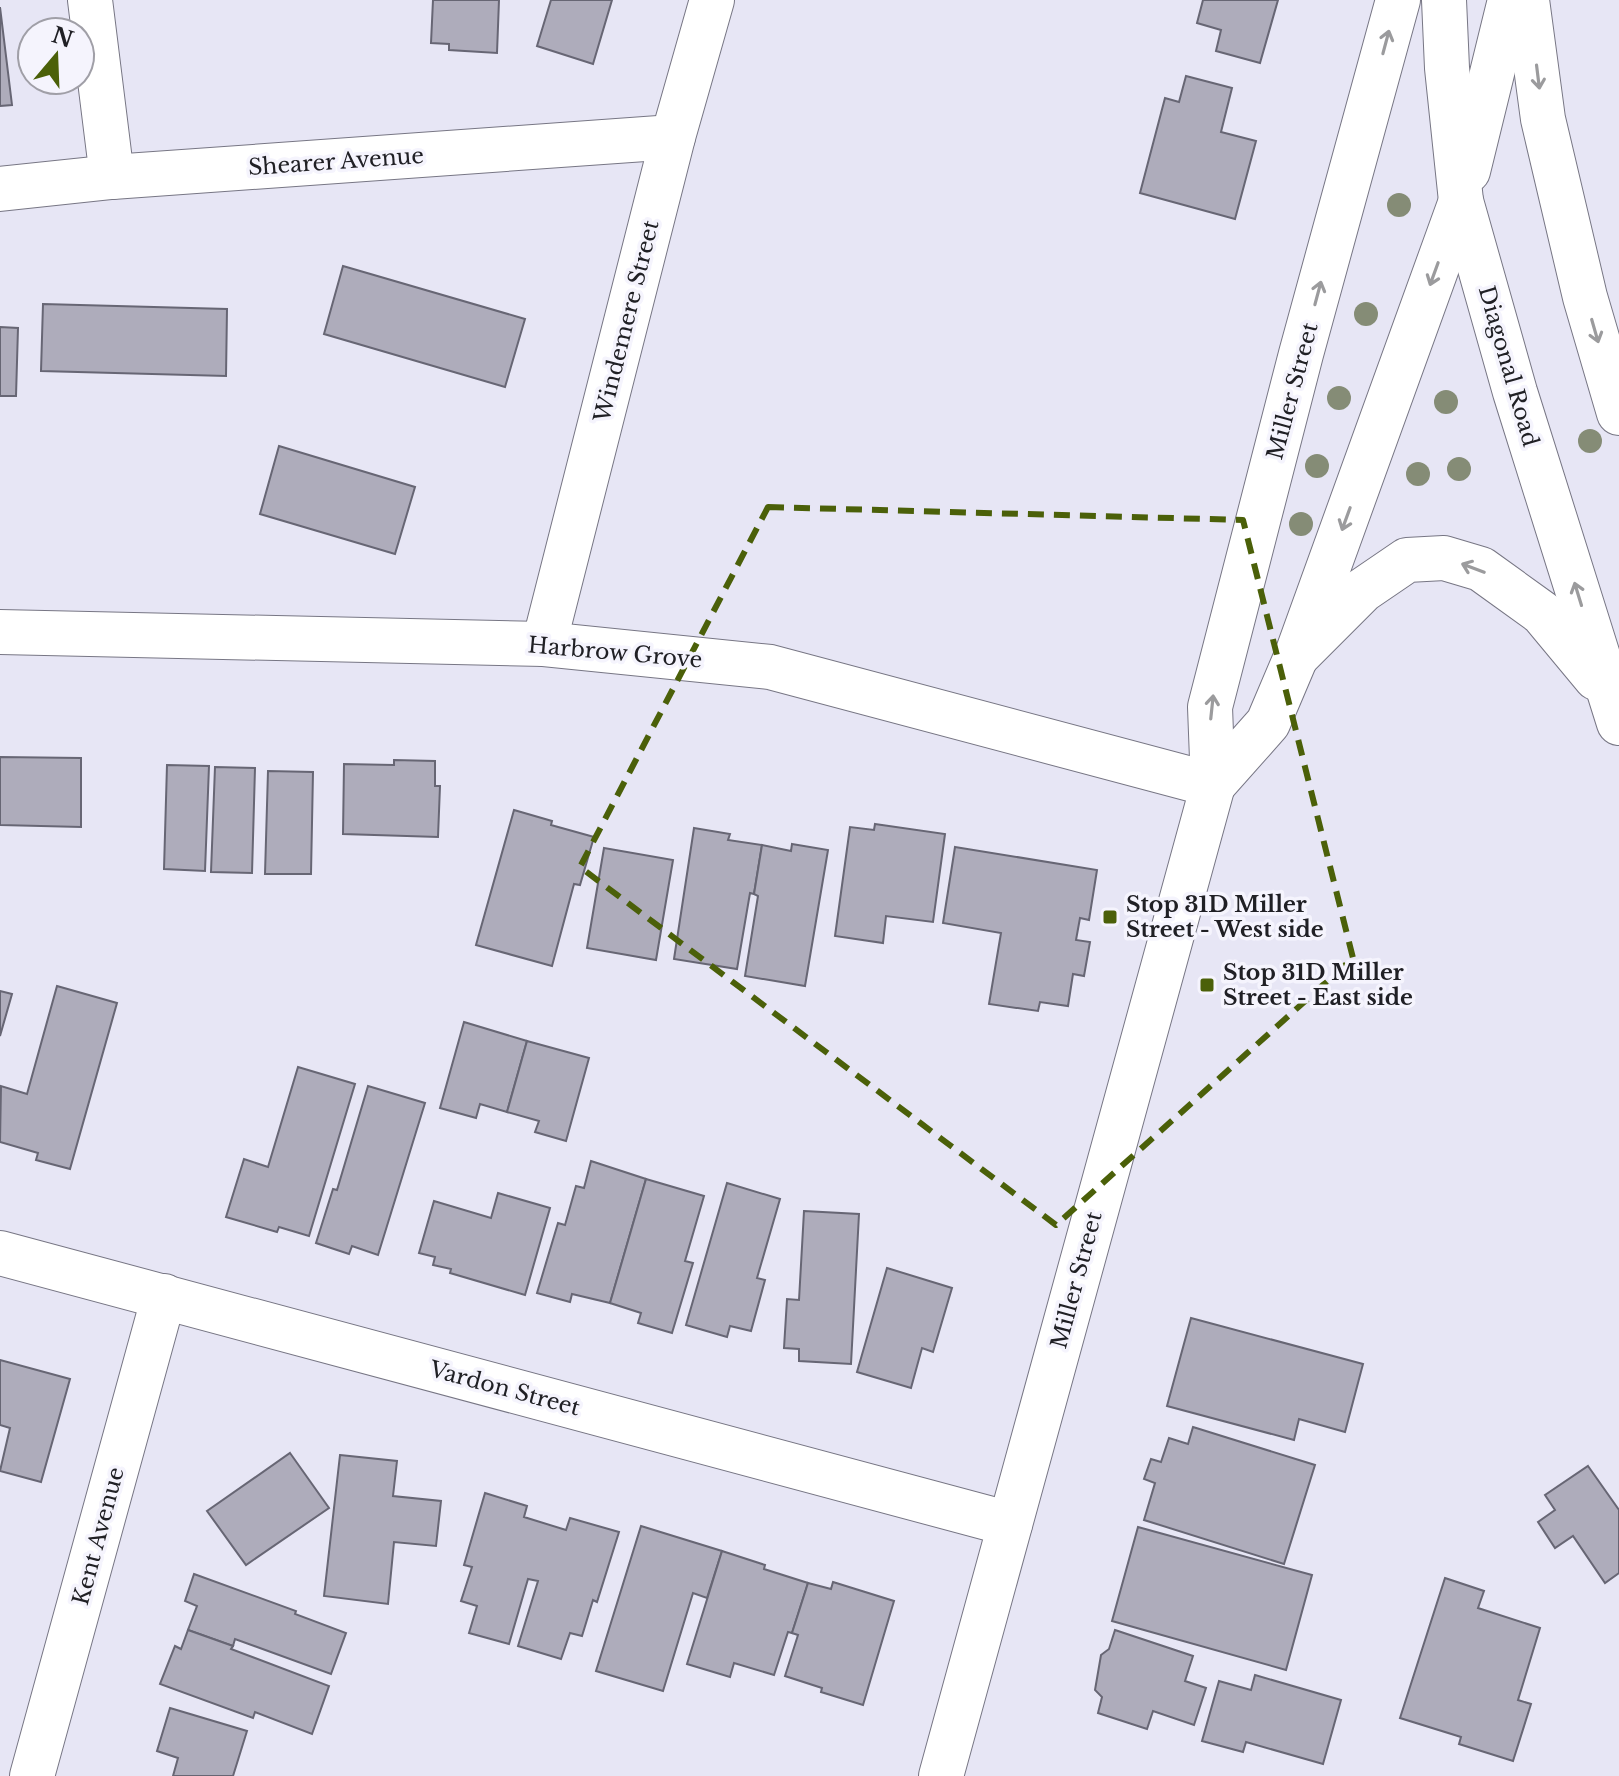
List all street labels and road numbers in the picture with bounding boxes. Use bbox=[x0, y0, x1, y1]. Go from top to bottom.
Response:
street label: Shearer Avenue bbox=[247, 142, 425, 181]
street label: Windemere Street bbox=[588, 217, 665, 426]
street label: Diagonal Road bbox=[1473, 283, 1544, 450]
street label: Miller Street bbox=[1261, 319, 1324, 463]
street label: Harbrow Grove bbox=[527, 631, 703, 674]
street label: Miller Street bbox=[1045, 1208, 1108, 1352]
street label: Vardon Street bbox=[426, 1355, 584, 1422]
street label: Kent Avenue bbox=[67, 1464, 130, 1608]

